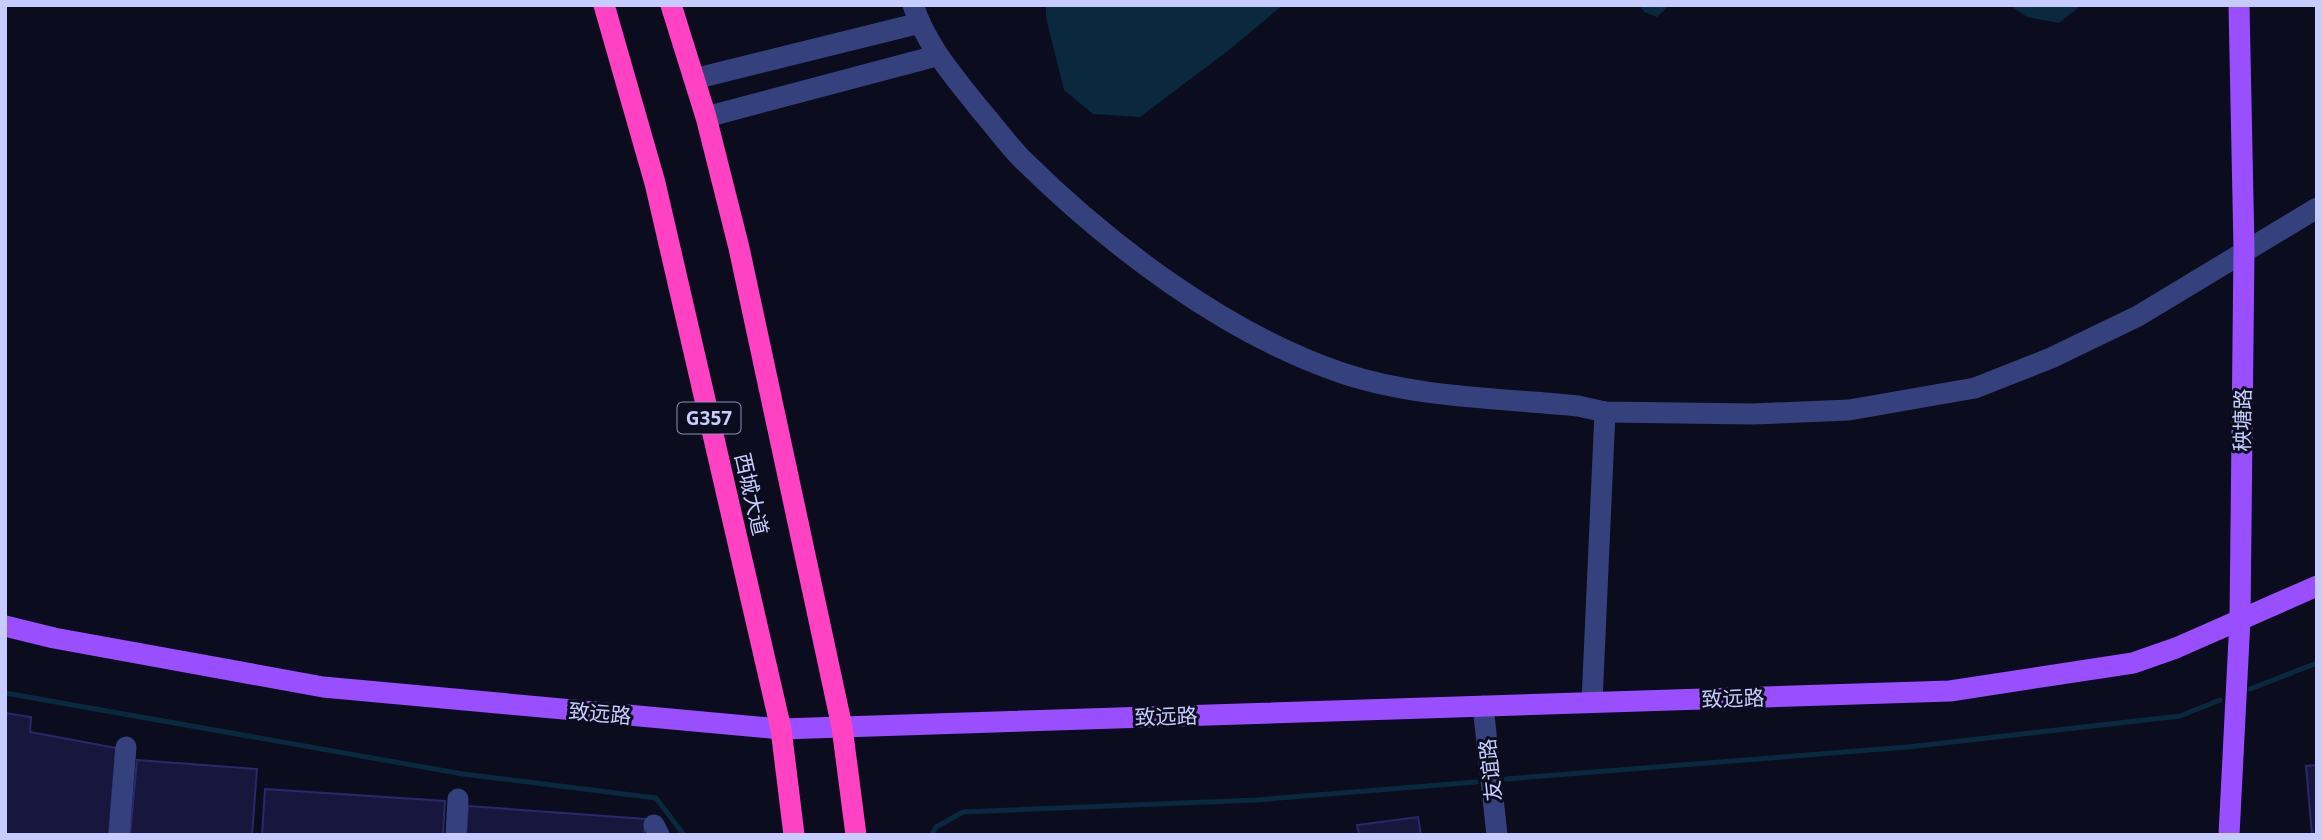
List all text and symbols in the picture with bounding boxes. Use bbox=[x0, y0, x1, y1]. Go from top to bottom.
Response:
street label: 秧塘路 bbox=[2227, 388, 2257, 452]
road number: G357 bbox=[678, 402, 740, 434]
street label: 西城大道 bbox=[729, 450, 775, 538]
street label: 致远路 bbox=[1701, 683, 1765, 713]
street label: 致远路 bbox=[567, 696, 633, 730]
street label: 致远路 bbox=[1134, 701, 1198, 731]
street label: 友谊路 bbox=[1473, 737, 1507, 803]

